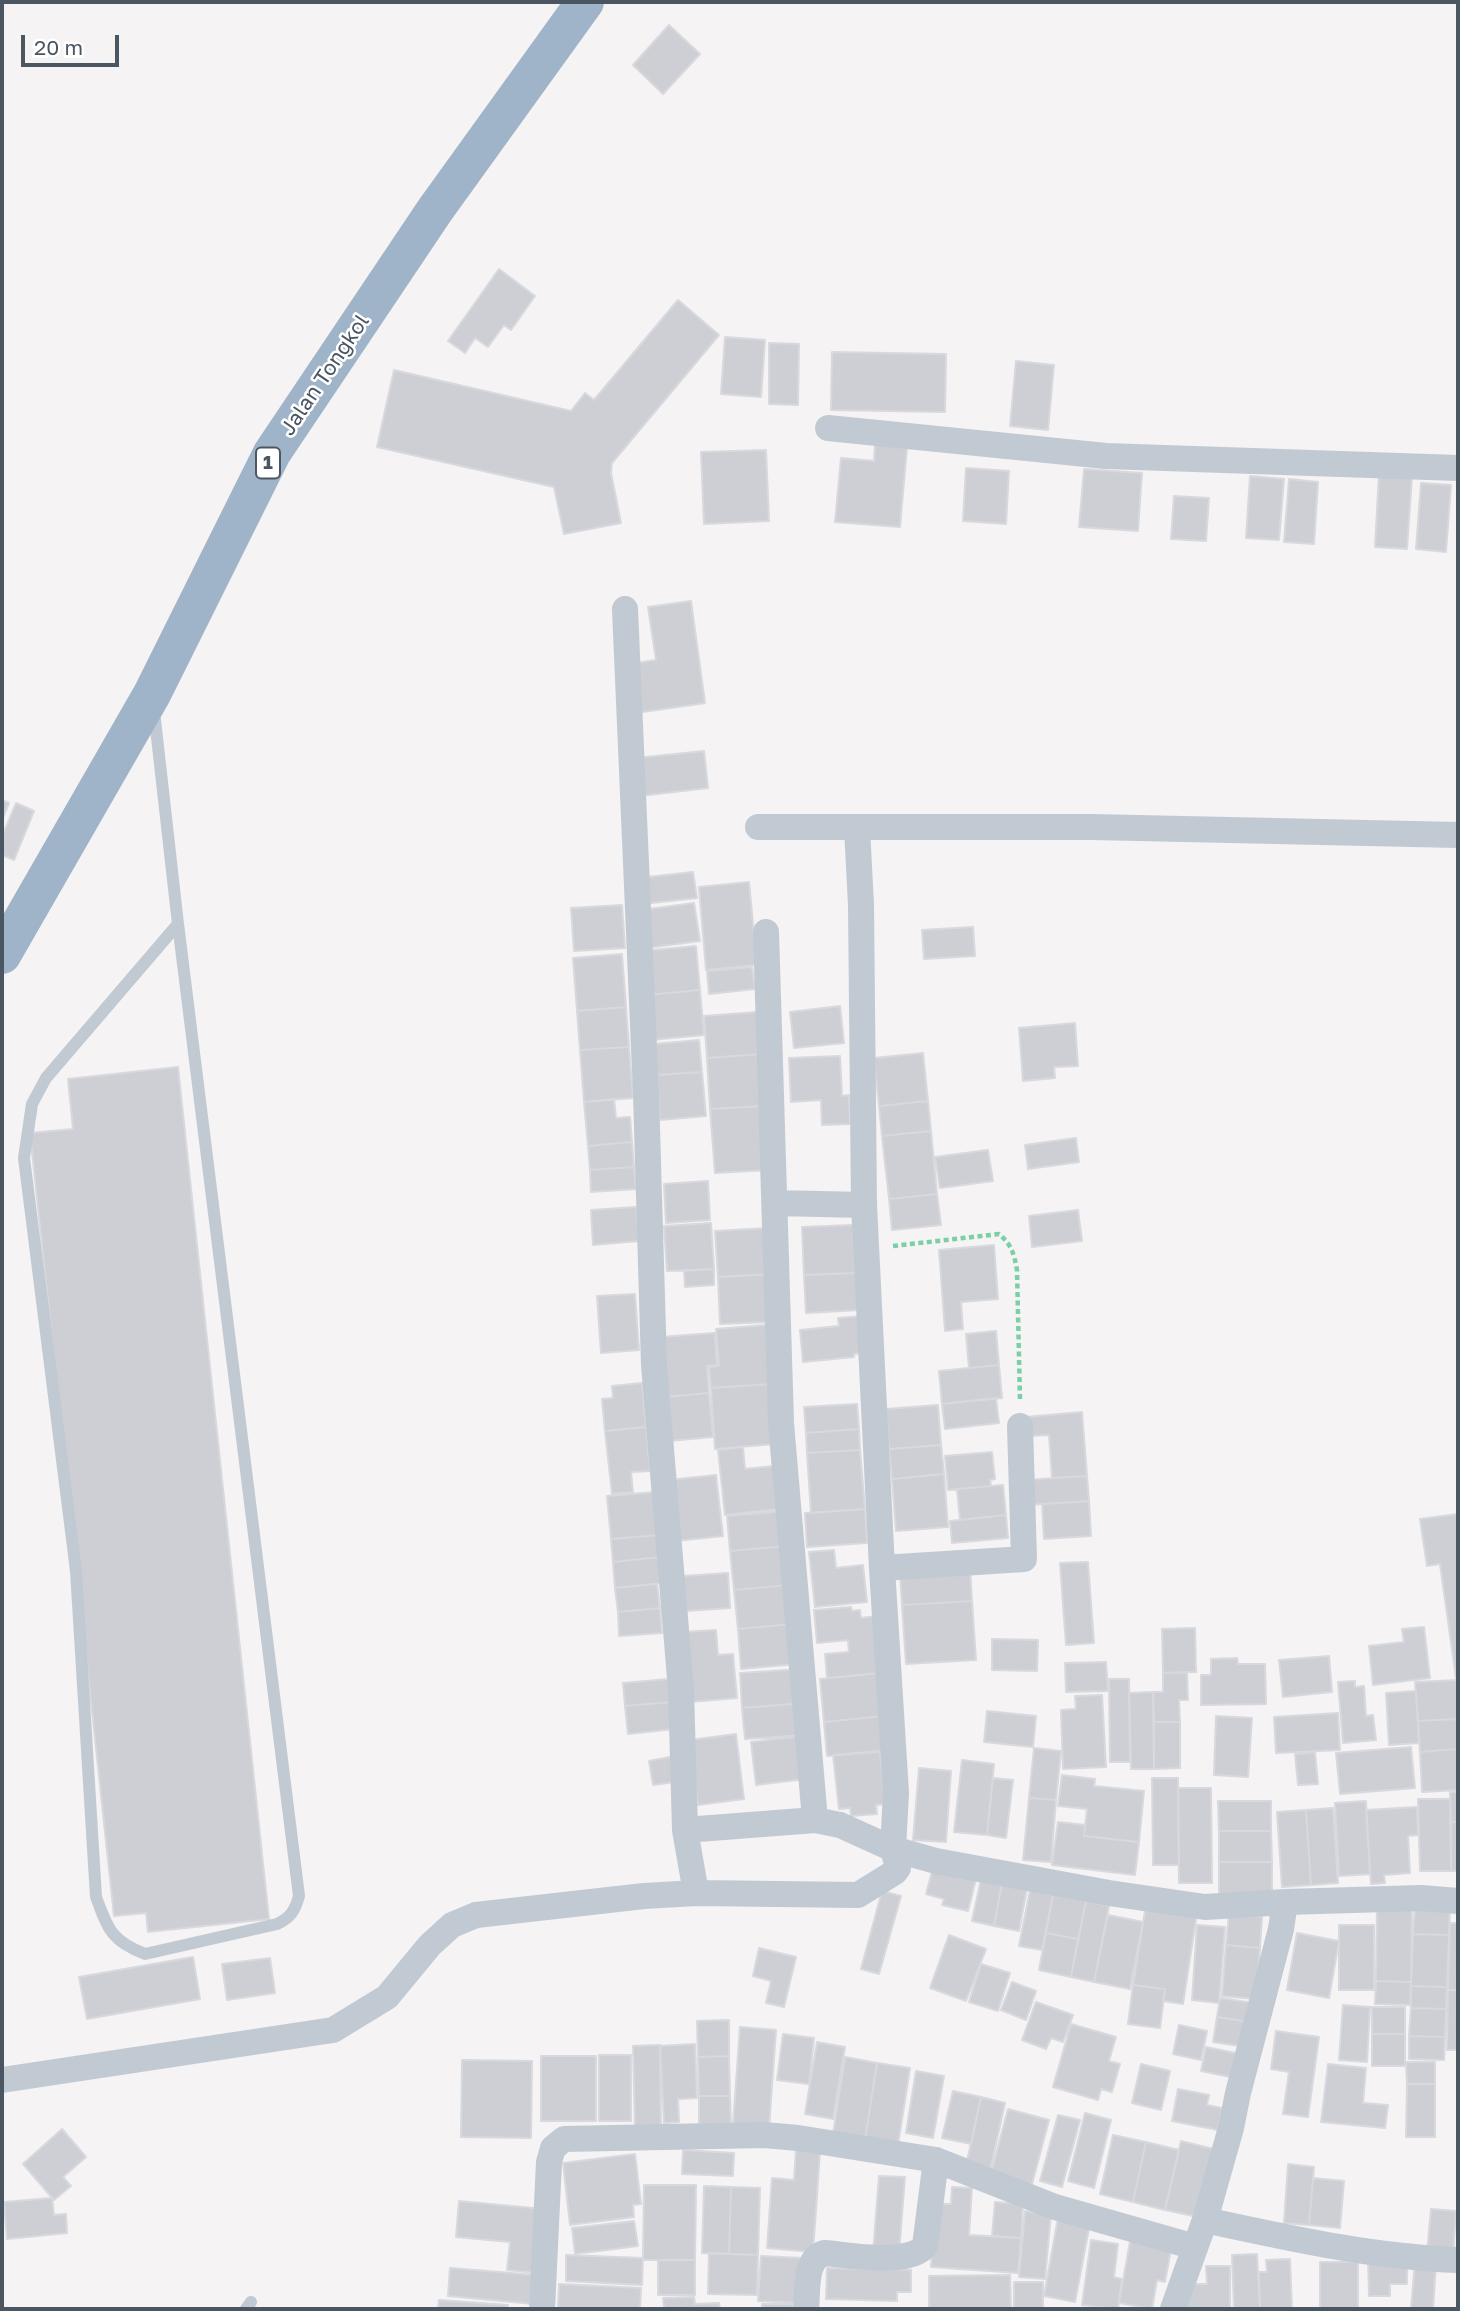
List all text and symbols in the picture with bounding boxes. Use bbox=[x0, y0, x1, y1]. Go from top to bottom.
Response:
scale bar bbox=[24, 21, 122, 65]
text: 20 m bbox=[34, 34, 83, 60]
street label: Jalan Tongkol bbox=[275, 310, 375, 440]
road number: 1 bbox=[256, 447, 280, 478]

